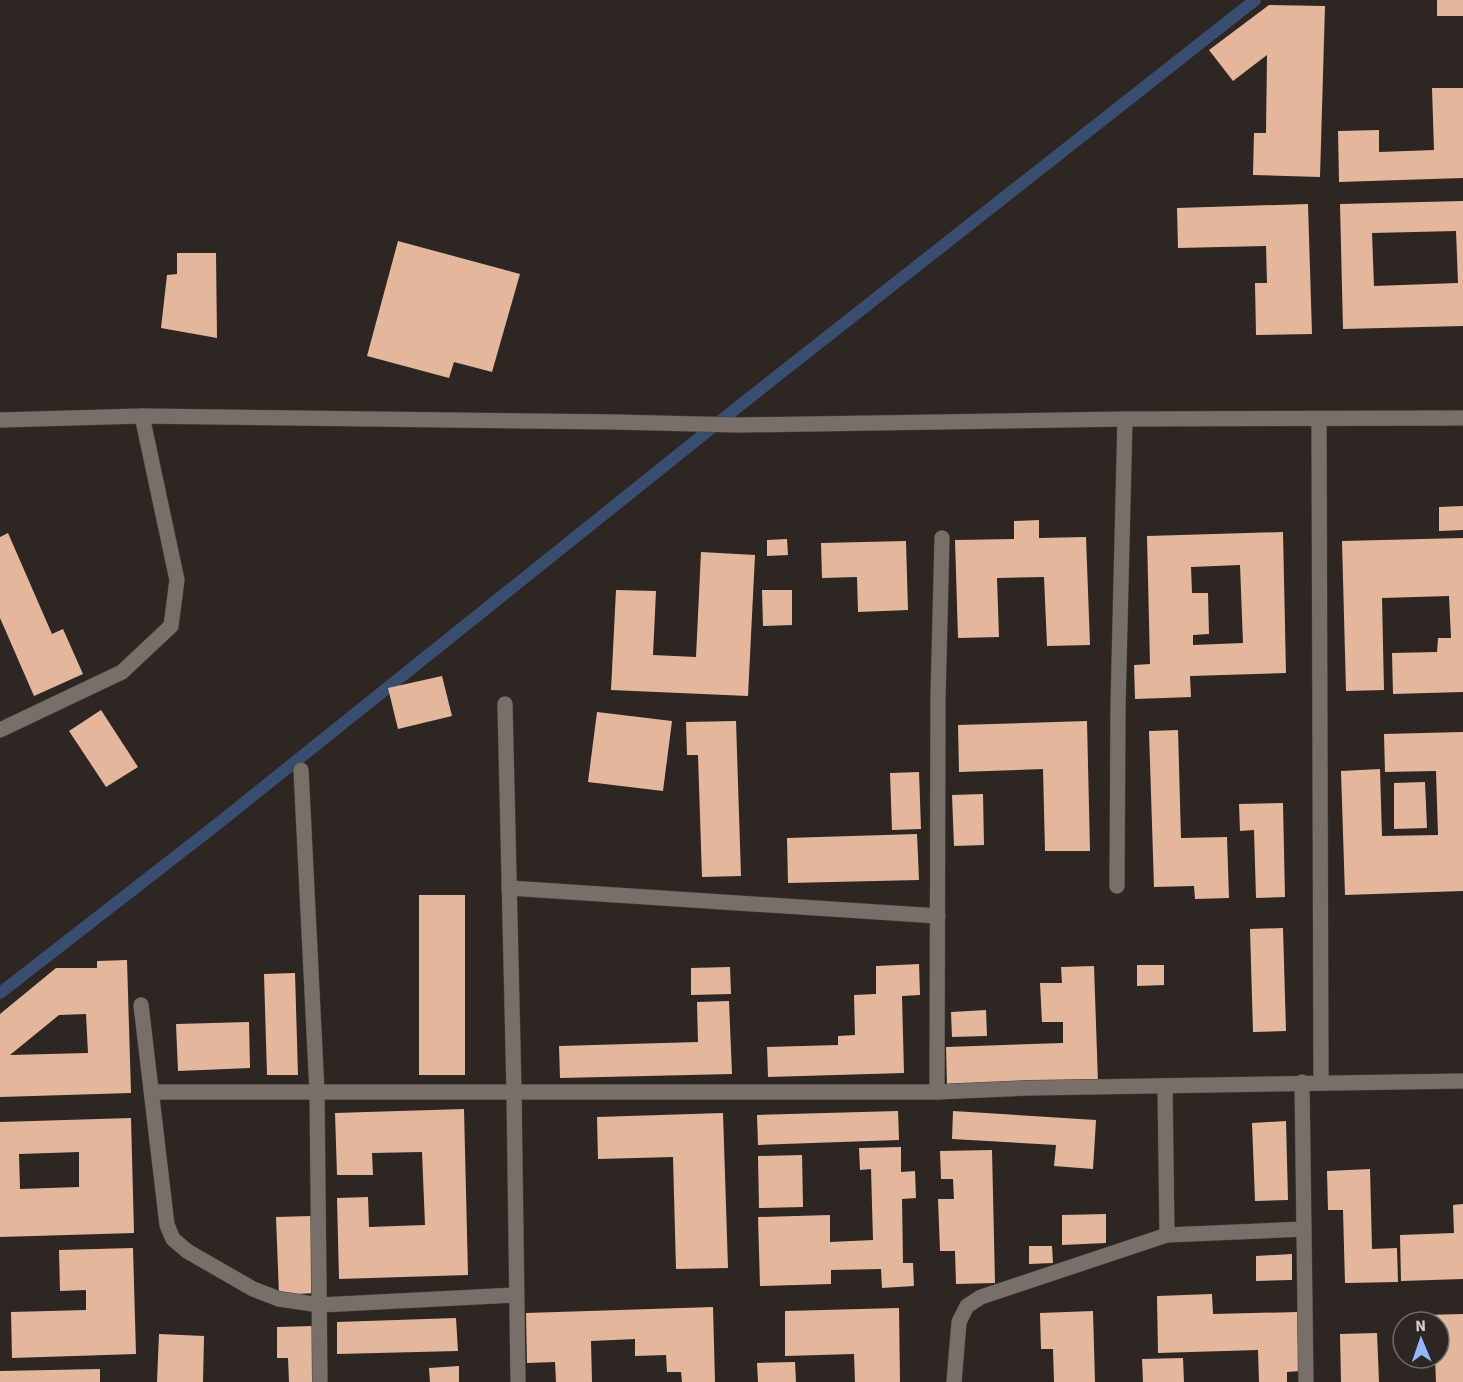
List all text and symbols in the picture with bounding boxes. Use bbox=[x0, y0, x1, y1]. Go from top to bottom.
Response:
north arrow bbox=[1391, 1310, 1451, 1370]
text: N bbox=[1415, 1315, 1426, 1337]

